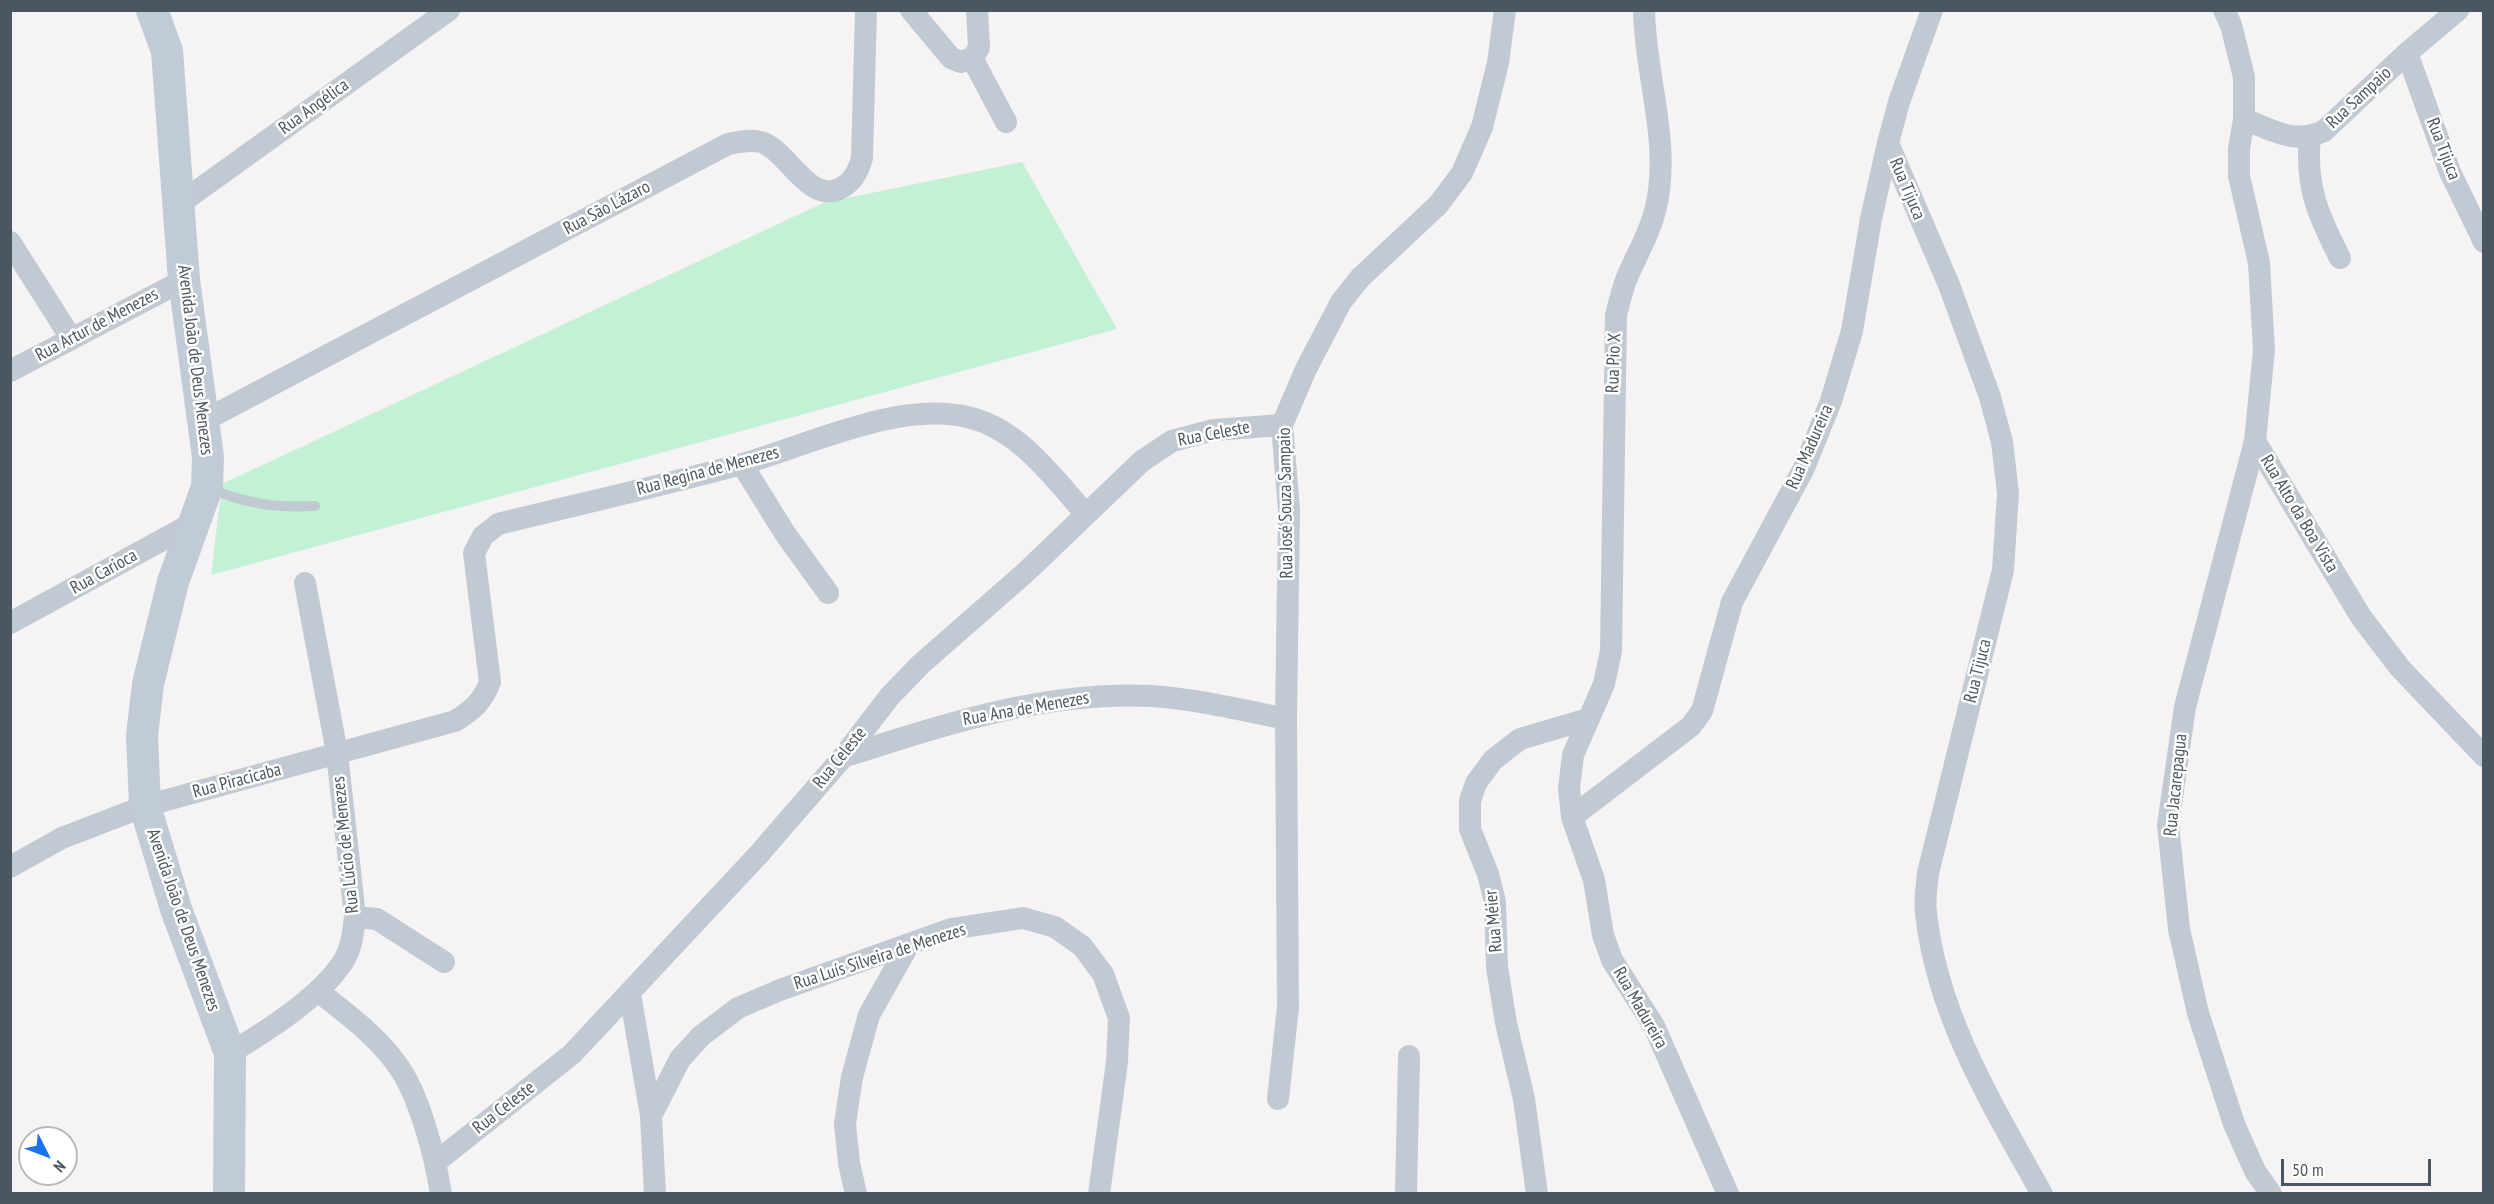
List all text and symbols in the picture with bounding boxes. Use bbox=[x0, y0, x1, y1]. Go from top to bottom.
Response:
street label: Rua Sampaio bbox=[2322, 63, 2396, 133]
street label: Rua Angélica bbox=[275, 75, 353, 139]
street label: Rua Tijuca bbox=[2421, 115, 2465, 183]
street label: Rua Tijuca bbox=[1884, 155, 1930, 223]
street label: Rua São Lázaro bbox=[560, 176, 654, 240]
street label: Avenida João de Deus Menezes bbox=[173, 264, 217, 456]
street label: Rua Artur de Menezes bbox=[32, 284, 162, 366]
street label: Rua Pio X bbox=[1602, 333, 1626, 393]
street label: Rua Madureira bbox=[1782, 401, 1838, 493]
street label: Rua Celeste bbox=[1176, 416, 1252, 452]
street label: Rua José Souza Sampaio bbox=[1274, 427, 1298, 579]
street label: Rua Regina de Menezes bbox=[635, 442, 781, 500]
street label: Rua Alto da Boa Vista bbox=[2255, 451, 2343, 577]
street label: Rua Carioca bbox=[67, 545, 141, 599]
street label: Rua Tijuca bbox=[1960, 637, 1996, 705]
street label: Rua Ana de Menezes bbox=[961, 687, 1091, 731]
street label: Rua Celeste bbox=[809, 723, 871, 793]
street label: Rua Jacarepagua bbox=[2160, 733, 2192, 837]
street label: Rua Piracicaba bbox=[190, 759, 284, 803]
street label: Rua Lúcio de Menezes bbox=[328, 775, 364, 915]
street label: Avenida João de Deus Menezes bbox=[142, 826, 224, 1014]
street label: Rua Méier bbox=[1481, 889, 1507, 953]
street label: Rua Luís Silveira de Menezes bbox=[791, 919, 969, 995]
street label: Rua Madureira bbox=[1608, 964, 1672, 1052]
street label: Rua Celeste bbox=[469, 1077, 539, 1139]
north arrow bbox=[18, 1126, 78, 1186]
scale bar bbox=[2284, 1147, 2434, 1185]
text: N bbox=[50, 1157, 70, 1177]
text: 50 m bbox=[2292, 1158, 2324, 1181]

